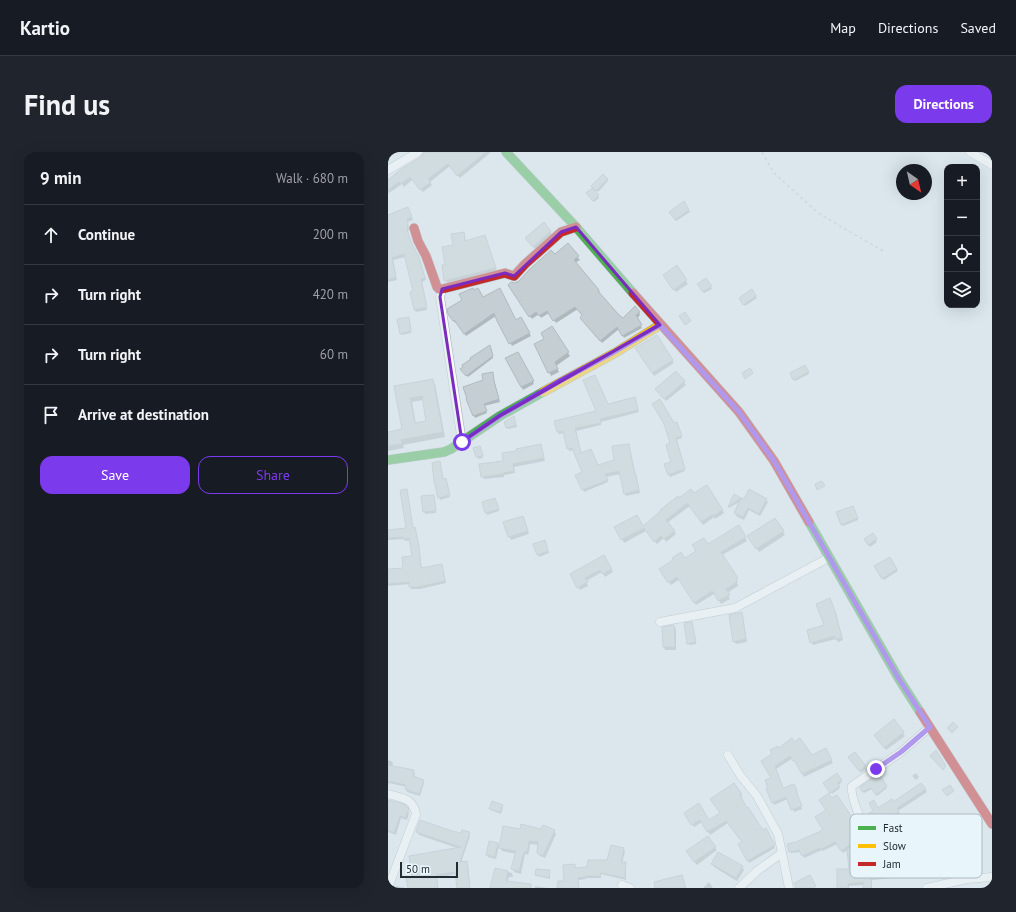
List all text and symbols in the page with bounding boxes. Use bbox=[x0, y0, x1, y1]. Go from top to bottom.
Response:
text: Kartio bbox=[20, 16, 70, 40]
text: Map bbox=[830, 19, 856, 37]
text: Directions bbox=[878, 19, 938, 37]
text: Saved bbox=[960, 19, 996, 37]
button: Directions bbox=[895, 85, 992, 123]
text: Find us bbox=[24, 86, 110, 123]
north arrow bbox=[896, 164, 932, 200]
map controls bbox=[944, 164, 980, 308]
button: + bbox=[944, 164, 980, 200]
text: 9 min bbox=[40, 167, 81, 189]
text: Walk · 680 m bbox=[276, 170, 348, 187]
button: − bbox=[944, 200, 980, 236]
icon: ahead bbox=[40, 224, 62, 246]
text: Continue bbox=[78, 225, 135, 244]
text: 200 m bbox=[313, 226, 348, 243]
button: locate bbox=[944, 236, 980, 272]
button: layers bbox=[944, 272, 980, 308]
icon: right bbox=[40, 284, 62, 306]
text: Turn right bbox=[78, 285, 141, 304]
text: 420 m bbox=[313, 286, 348, 303]
icon: right bbox=[40, 344, 62, 366]
text: Turn right bbox=[78, 345, 141, 364]
text: 60 m bbox=[320, 346, 348, 363]
icon: arrive bbox=[40, 404, 62, 426]
text: Arrive at destination bbox=[78, 405, 209, 424]
route start bbox=[453, 433, 471, 451]
button: Save bbox=[40, 456, 190, 494]
button: Share bbox=[198, 456, 348, 494]
route end bbox=[867, 760, 885, 778]
legend bbox=[850, 814, 982, 878]
text: Fast bbox=[883, 821, 903, 835]
text: Slow bbox=[883, 839, 906, 853]
text: Jam bbox=[882, 857, 901, 871]
scale bar bbox=[400, 860, 458, 879]
text: 50 m bbox=[406, 862, 430, 876]

